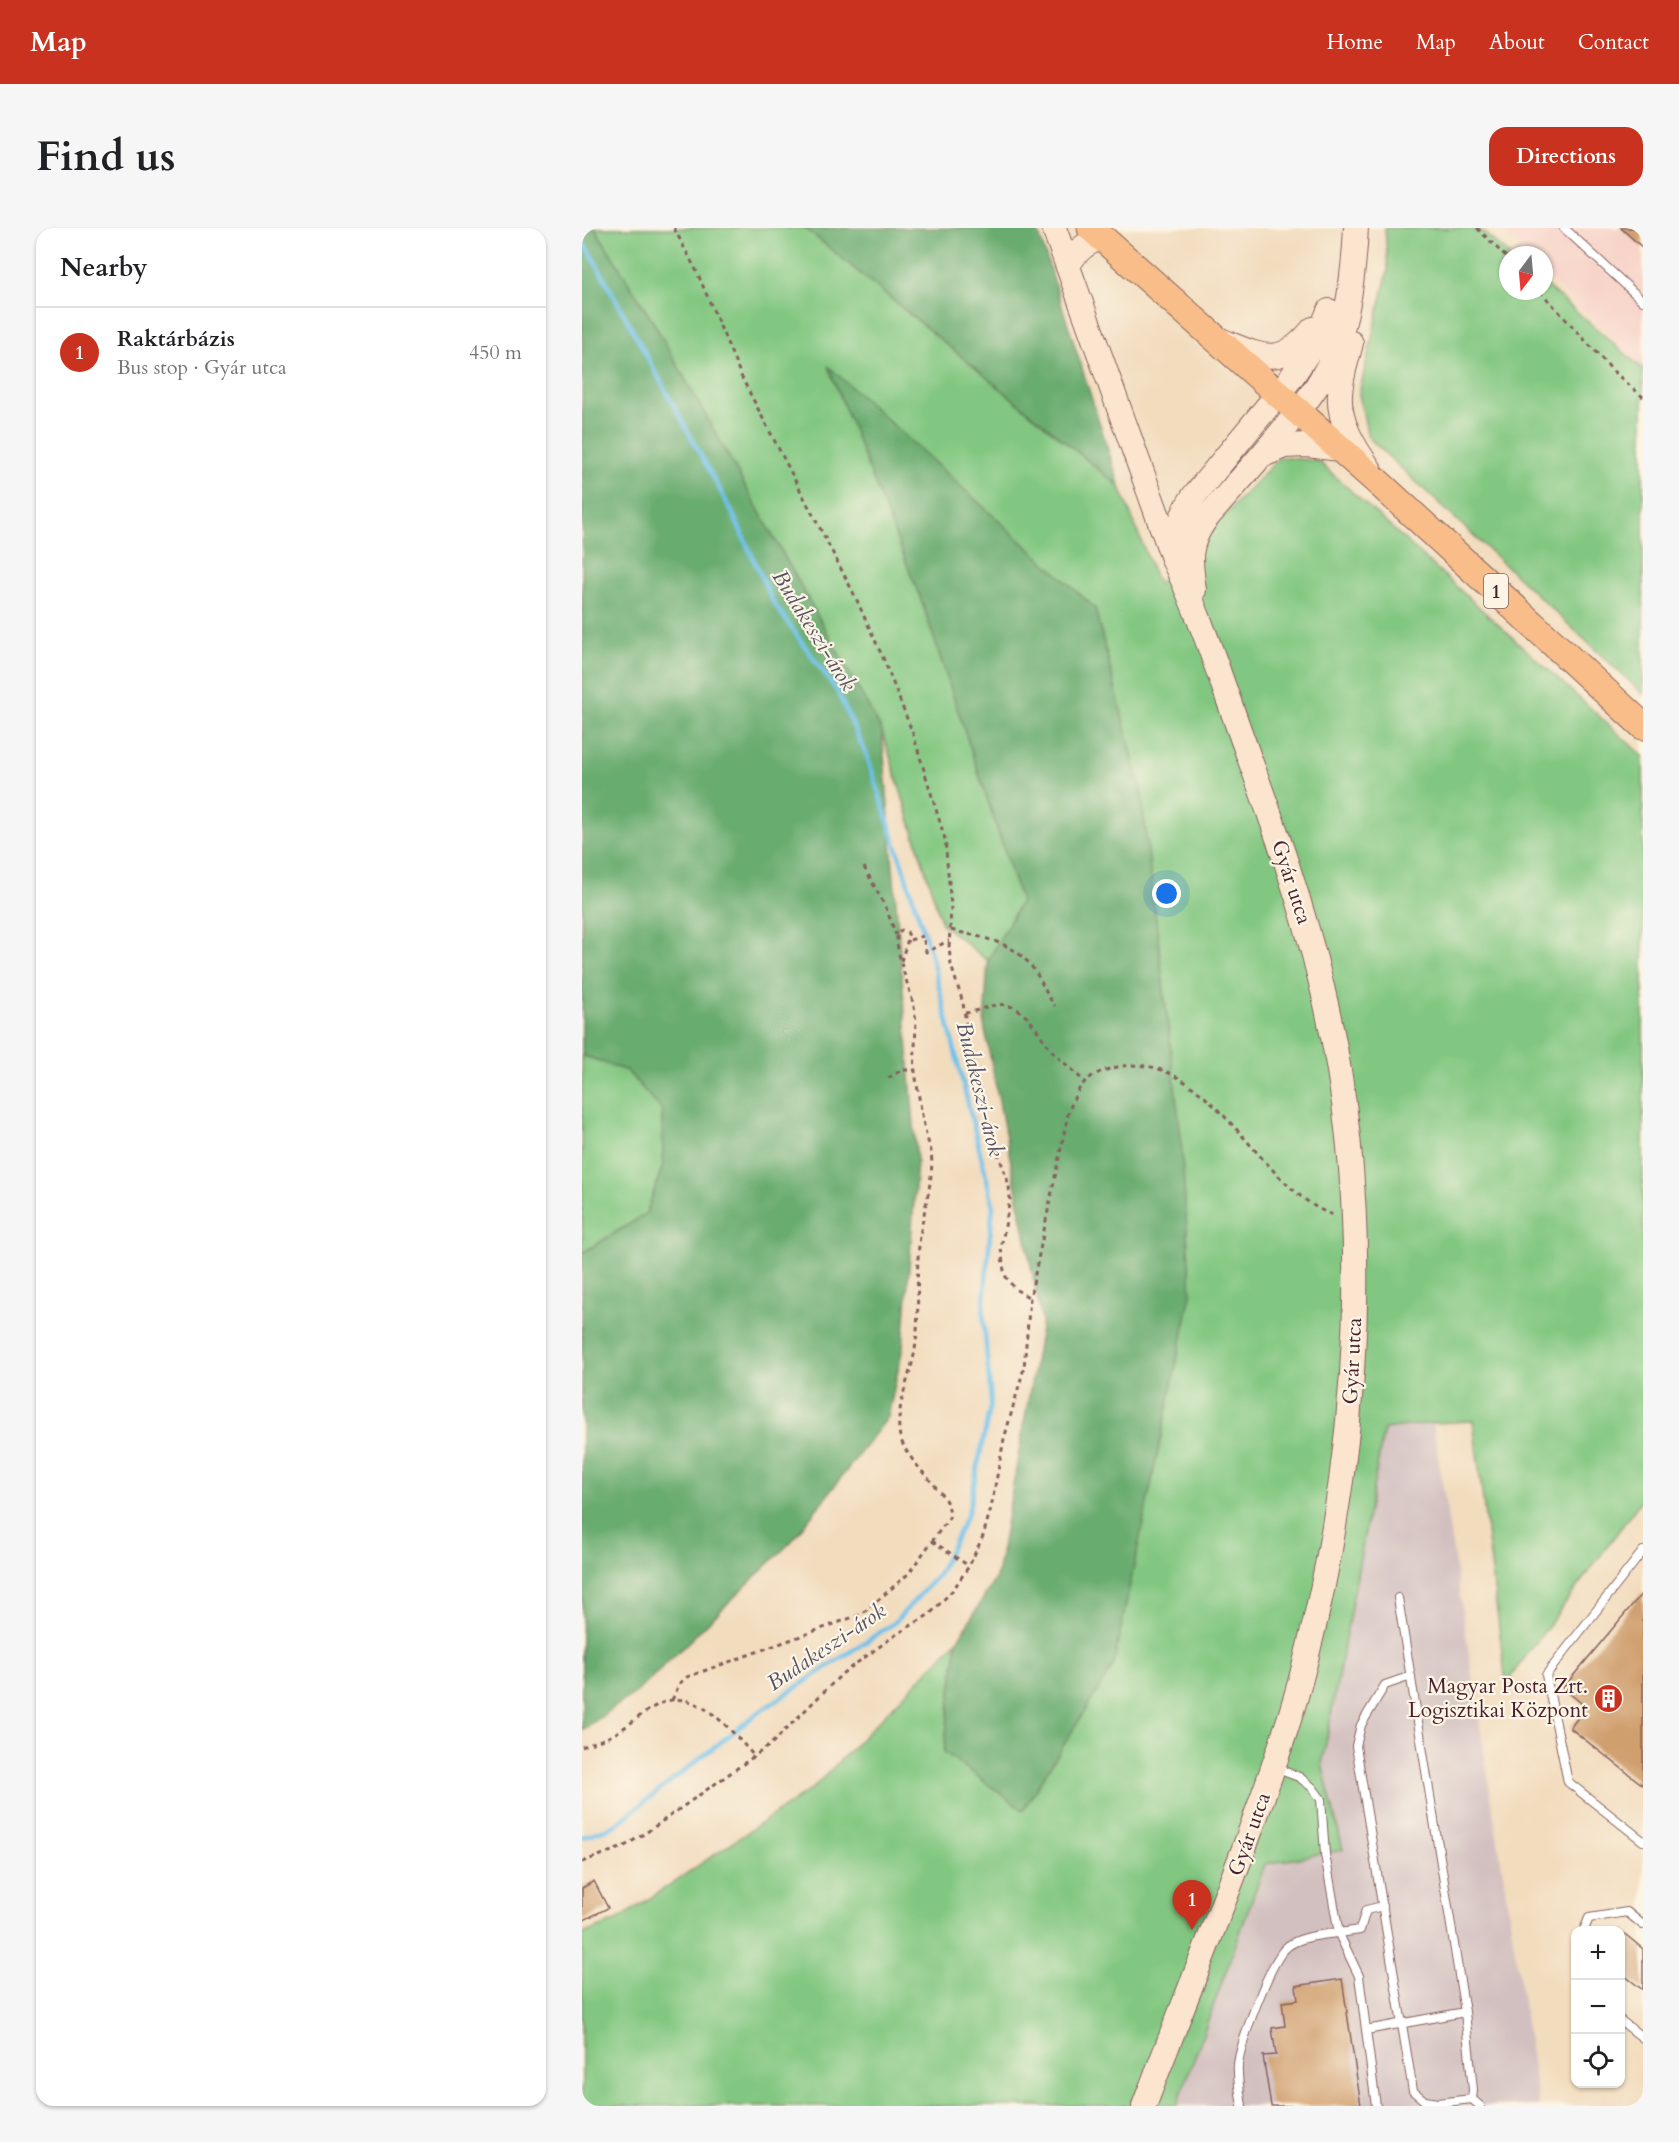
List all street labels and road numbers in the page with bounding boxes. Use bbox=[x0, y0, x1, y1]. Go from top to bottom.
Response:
road number: 1 bbox=[1484, 574, 1508, 608]
street label: Gyár utca bbox=[1264, 836, 1319, 928]
street label: Gyár utca bbox=[1336, 1317, 1369, 1405]
street label: Gyár utca bbox=[1221, 1788, 1278, 1880]

